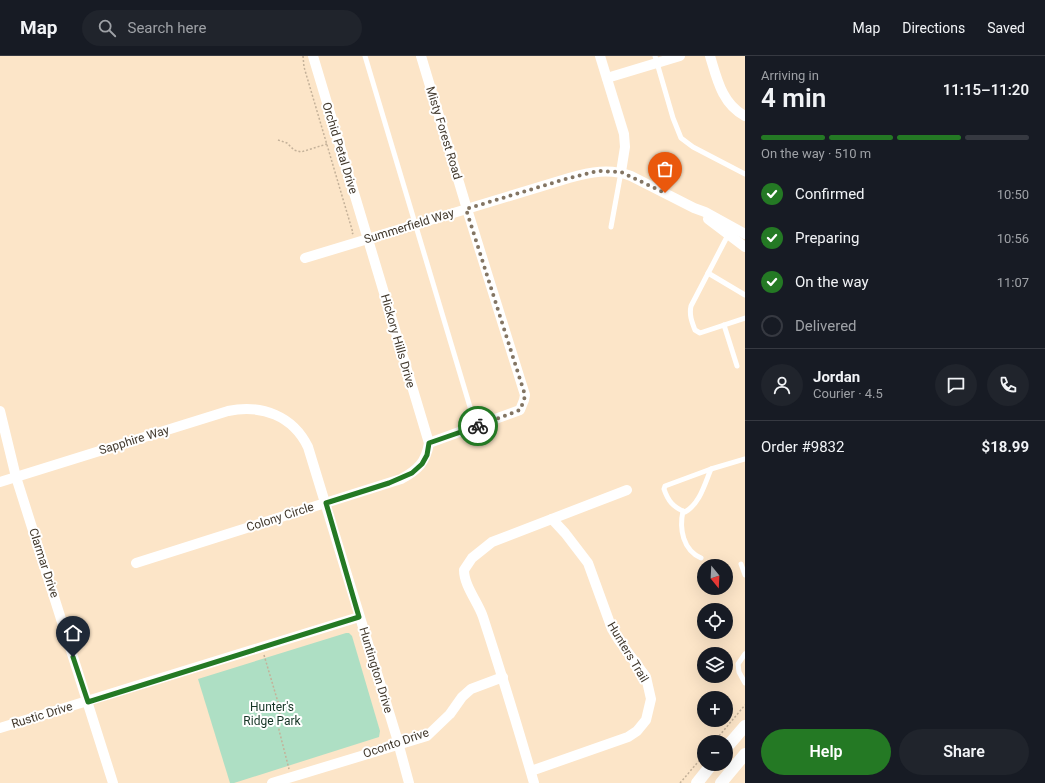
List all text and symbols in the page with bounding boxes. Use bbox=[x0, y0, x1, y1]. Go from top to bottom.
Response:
search box bbox=[82, 10, 362, 46]
text: Map bbox=[20, 16, 58, 39]
icon: search bbox=[96, 17, 118, 39]
text: Search here bbox=[128, 19, 206, 37]
text: Map bbox=[853, 20, 880, 36]
text: Directions bbox=[902, 20, 965, 36]
text: Saved bbox=[987, 20, 1025, 36]
text: Arriving in bbox=[761, 68, 819, 83]
text: 11:15–11:20 bbox=[943, 81, 1029, 99]
text: 4 min bbox=[761, 83, 826, 113]
street label: Misty Forest Road bbox=[423, 85, 465, 181]
street label: Orchid Petal Drive bbox=[319, 101, 361, 195]
text: On the way · 510 m bbox=[761, 146, 871, 161]
pin bbox=[648, 152, 682, 193]
icon: bag bbox=[654, 158, 676, 180]
icon: check bbox=[761, 183, 783, 205]
text: Confirmed bbox=[795, 185, 865, 203]
text: 10:50 bbox=[997, 187, 1029, 202]
street label: Summerfield Way bbox=[362, 206, 456, 246]
icon: check bbox=[761, 227, 783, 249]
text: Preparing bbox=[795, 229, 859, 247]
text: 10:56 bbox=[997, 231, 1029, 246]
icon: check bbox=[761, 271, 783, 293]
text: On the way bbox=[795, 273, 869, 291]
text: 11:07 bbox=[997, 275, 1029, 290]
street label: Hickory Hills Drive bbox=[378, 292, 418, 390]
text: Delivered bbox=[795, 317, 857, 335]
button: person bbox=[761, 364, 803, 406]
button: chat bbox=[935, 364, 977, 406]
button: phone bbox=[987, 364, 1029, 406]
text: Jordan bbox=[813, 368, 860, 386]
text: Courier · 4.5 bbox=[813, 386, 883, 401]
courier bbox=[458, 406, 498, 446]
icon: bike bbox=[467, 415, 489, 437]
street label: Sapphire Way bbox=[97, 423, 171, 457]
text: Order #9832 bbox=[761, 438, 844, 456]
text: $18.99 bbox=[982, 438, 1029, 456]
street label: Colony Circle bbox=[245, 500, 315, 534]
street label: Clarmar Drive bbox=[26, 526, 62, 600]
north arrow bbox=[697, 559, 733, 595]
map controls bbox=[697, 559, 733, 771]
button: locate bbox=[697, 603, 733, 639]
pin bbox=[56, 616, 90, 657]
street label: Hunters Trail bbox=[604, 619, 652, 685]
icon: home bbox=[62, 622, 84, 644]
street label: Huntington Drive bbox=[356, 625, 396, 715]
button: layers bbox=[697, 647, 733, 683]
button: + bbox=[697, 691, 733, 727]
street label: Rustic Drive bbox=[10, 699, 74, 731]
park label: Hunter's Ridge Park bbox=[243, 700, 302, 728]
street label: Oconto Drive bbox=[361, 725, 431, 761]
button: Help bbox=[761, 729, 891, 775]
button: Share bbox=[899, 729, 1029, 775]
button: − bbox=[697, 735, 733, 771]

